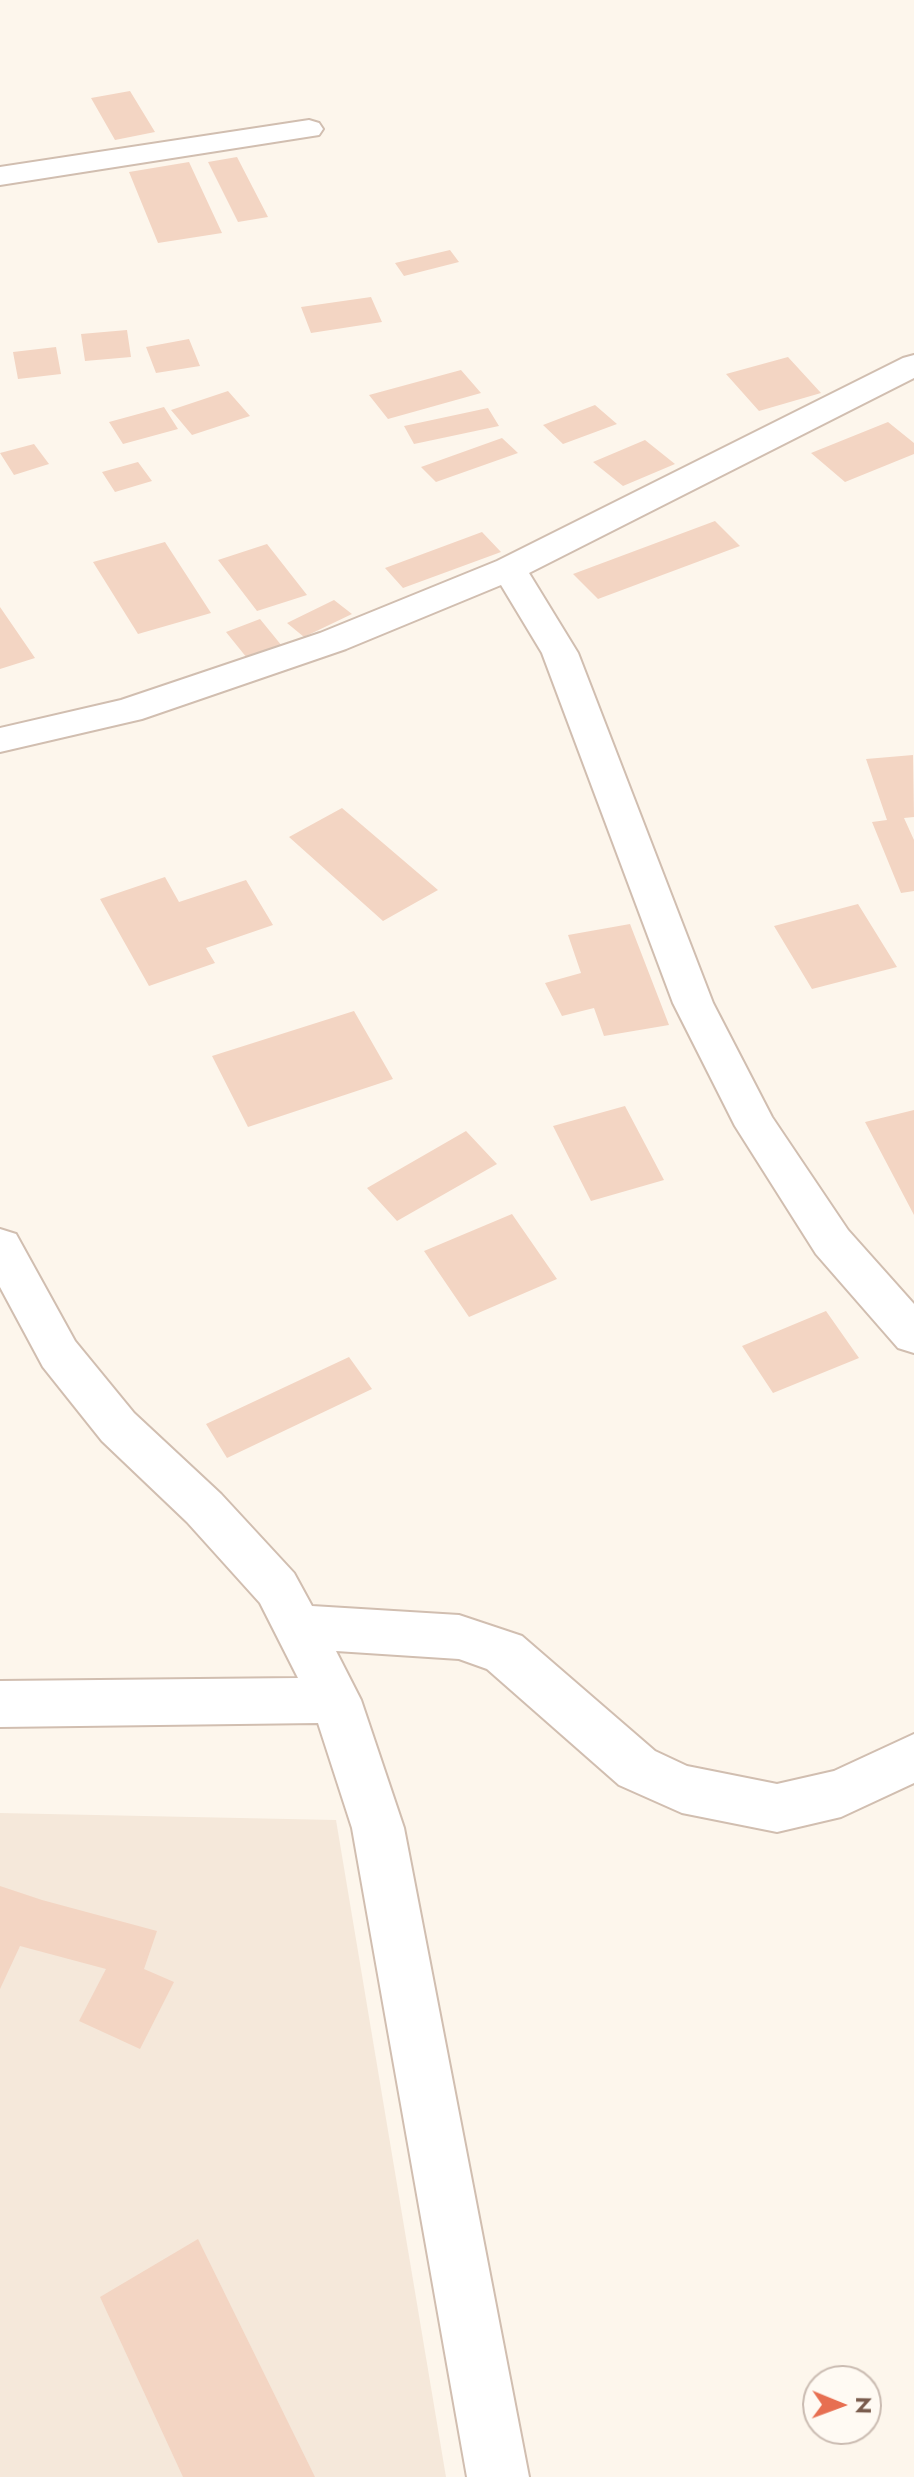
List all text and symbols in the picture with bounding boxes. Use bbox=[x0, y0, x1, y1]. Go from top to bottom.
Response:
north arrow bbox=[802, 2365, 882, 2445]
text: N bbox=[848, 2396, 880, 2414]

